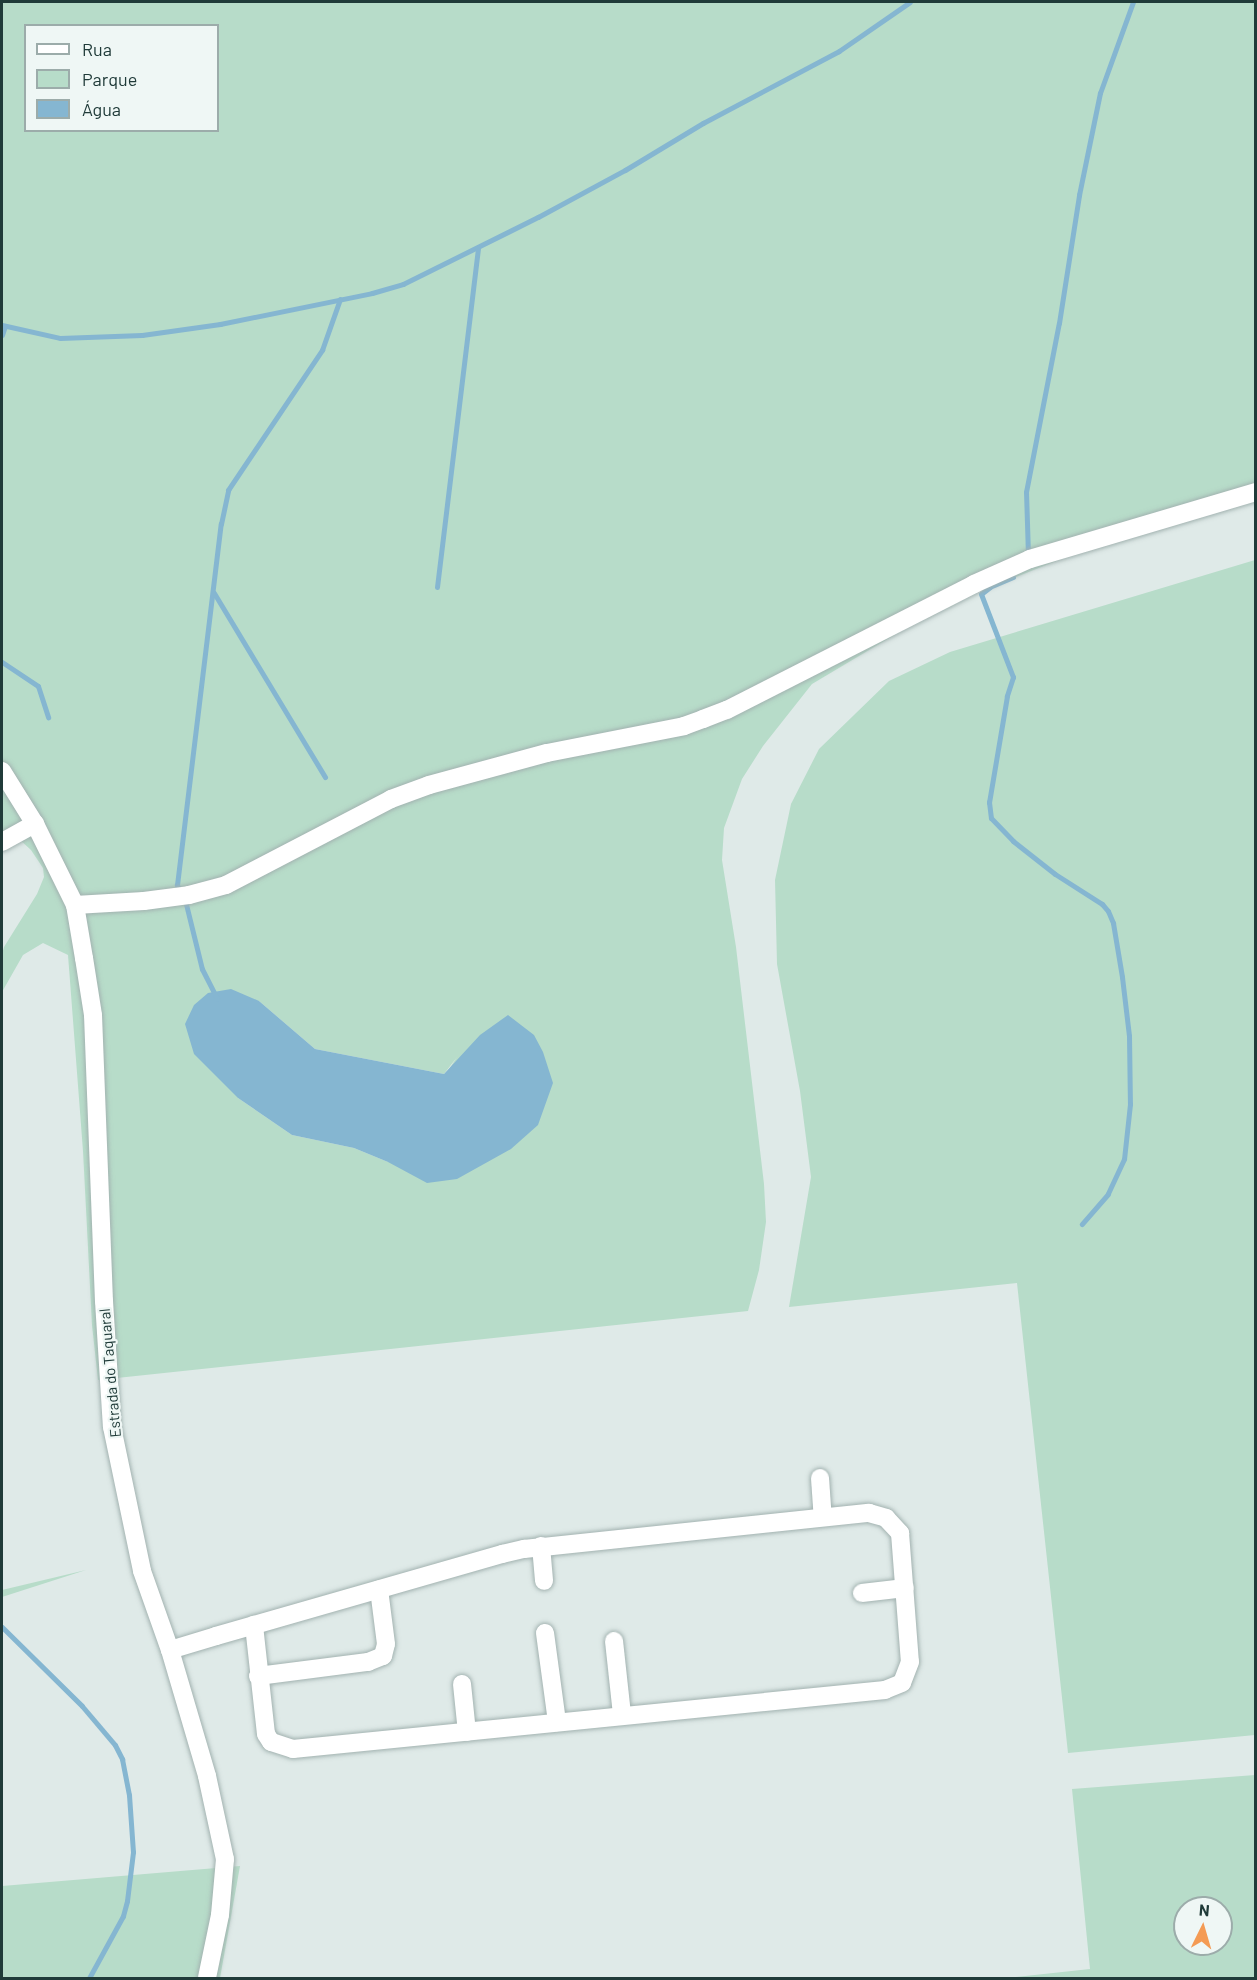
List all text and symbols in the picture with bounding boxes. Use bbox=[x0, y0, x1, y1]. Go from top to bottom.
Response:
legend bbox=[24, 24, 219, 132]
text: Rua bbox=[82, 38, 112, 60]
text: Parque bbox=[82, 68, 137, 90]
text: Água bbox=[82, 98, 121, 120]
street label: Estrada do Taquaral bbox=[95, 1308, 125, 1438]
north arrow bbox=[1173, 1896, 1233, 1956]
text: N bbox=[1198, 1900, 1211, 1919]

